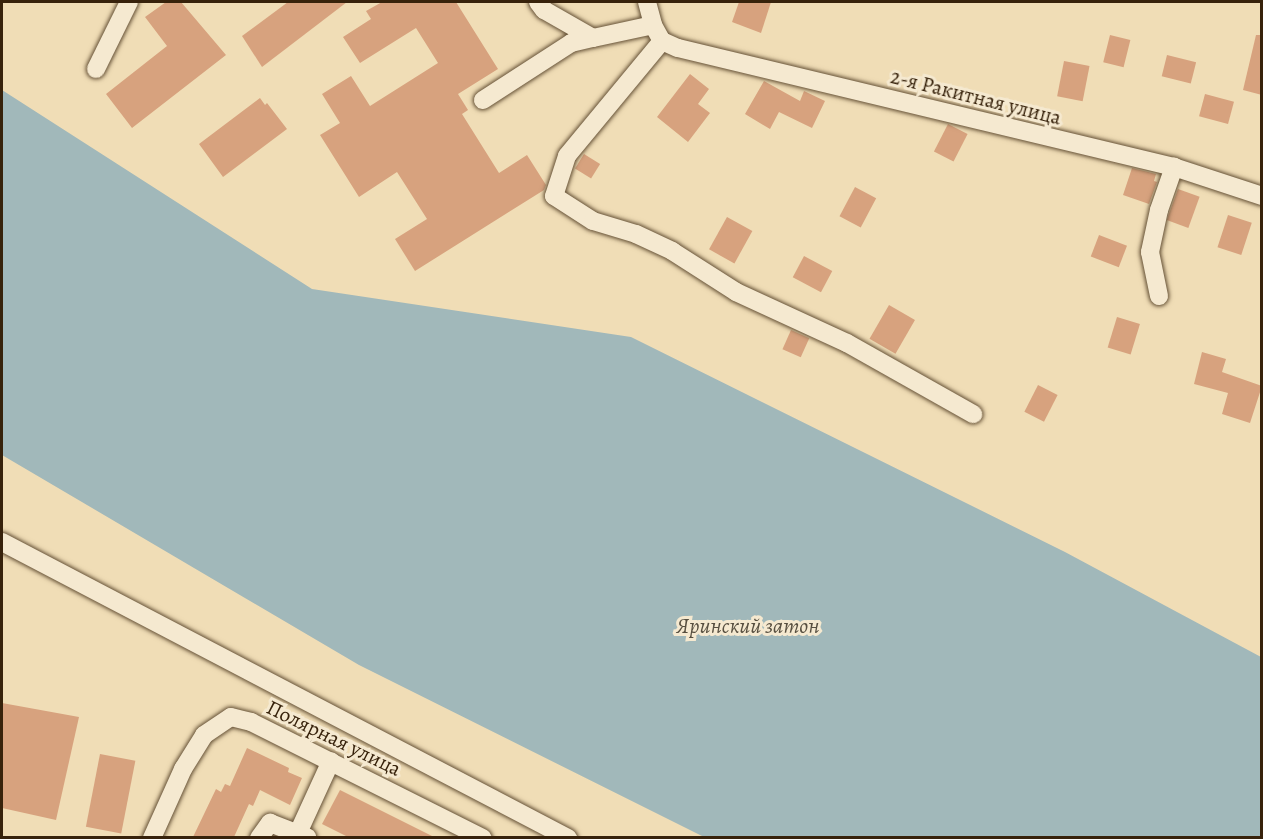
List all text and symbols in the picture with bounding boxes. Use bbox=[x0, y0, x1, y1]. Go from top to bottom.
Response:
street label: 2-я Ракитная улица bbox=[888, 64, 1064, 130]
water label: Яринский затон bbox=[677, 614, 819, 640]
street label: Полярная улица bbox=[263, 695, 405, 781]

